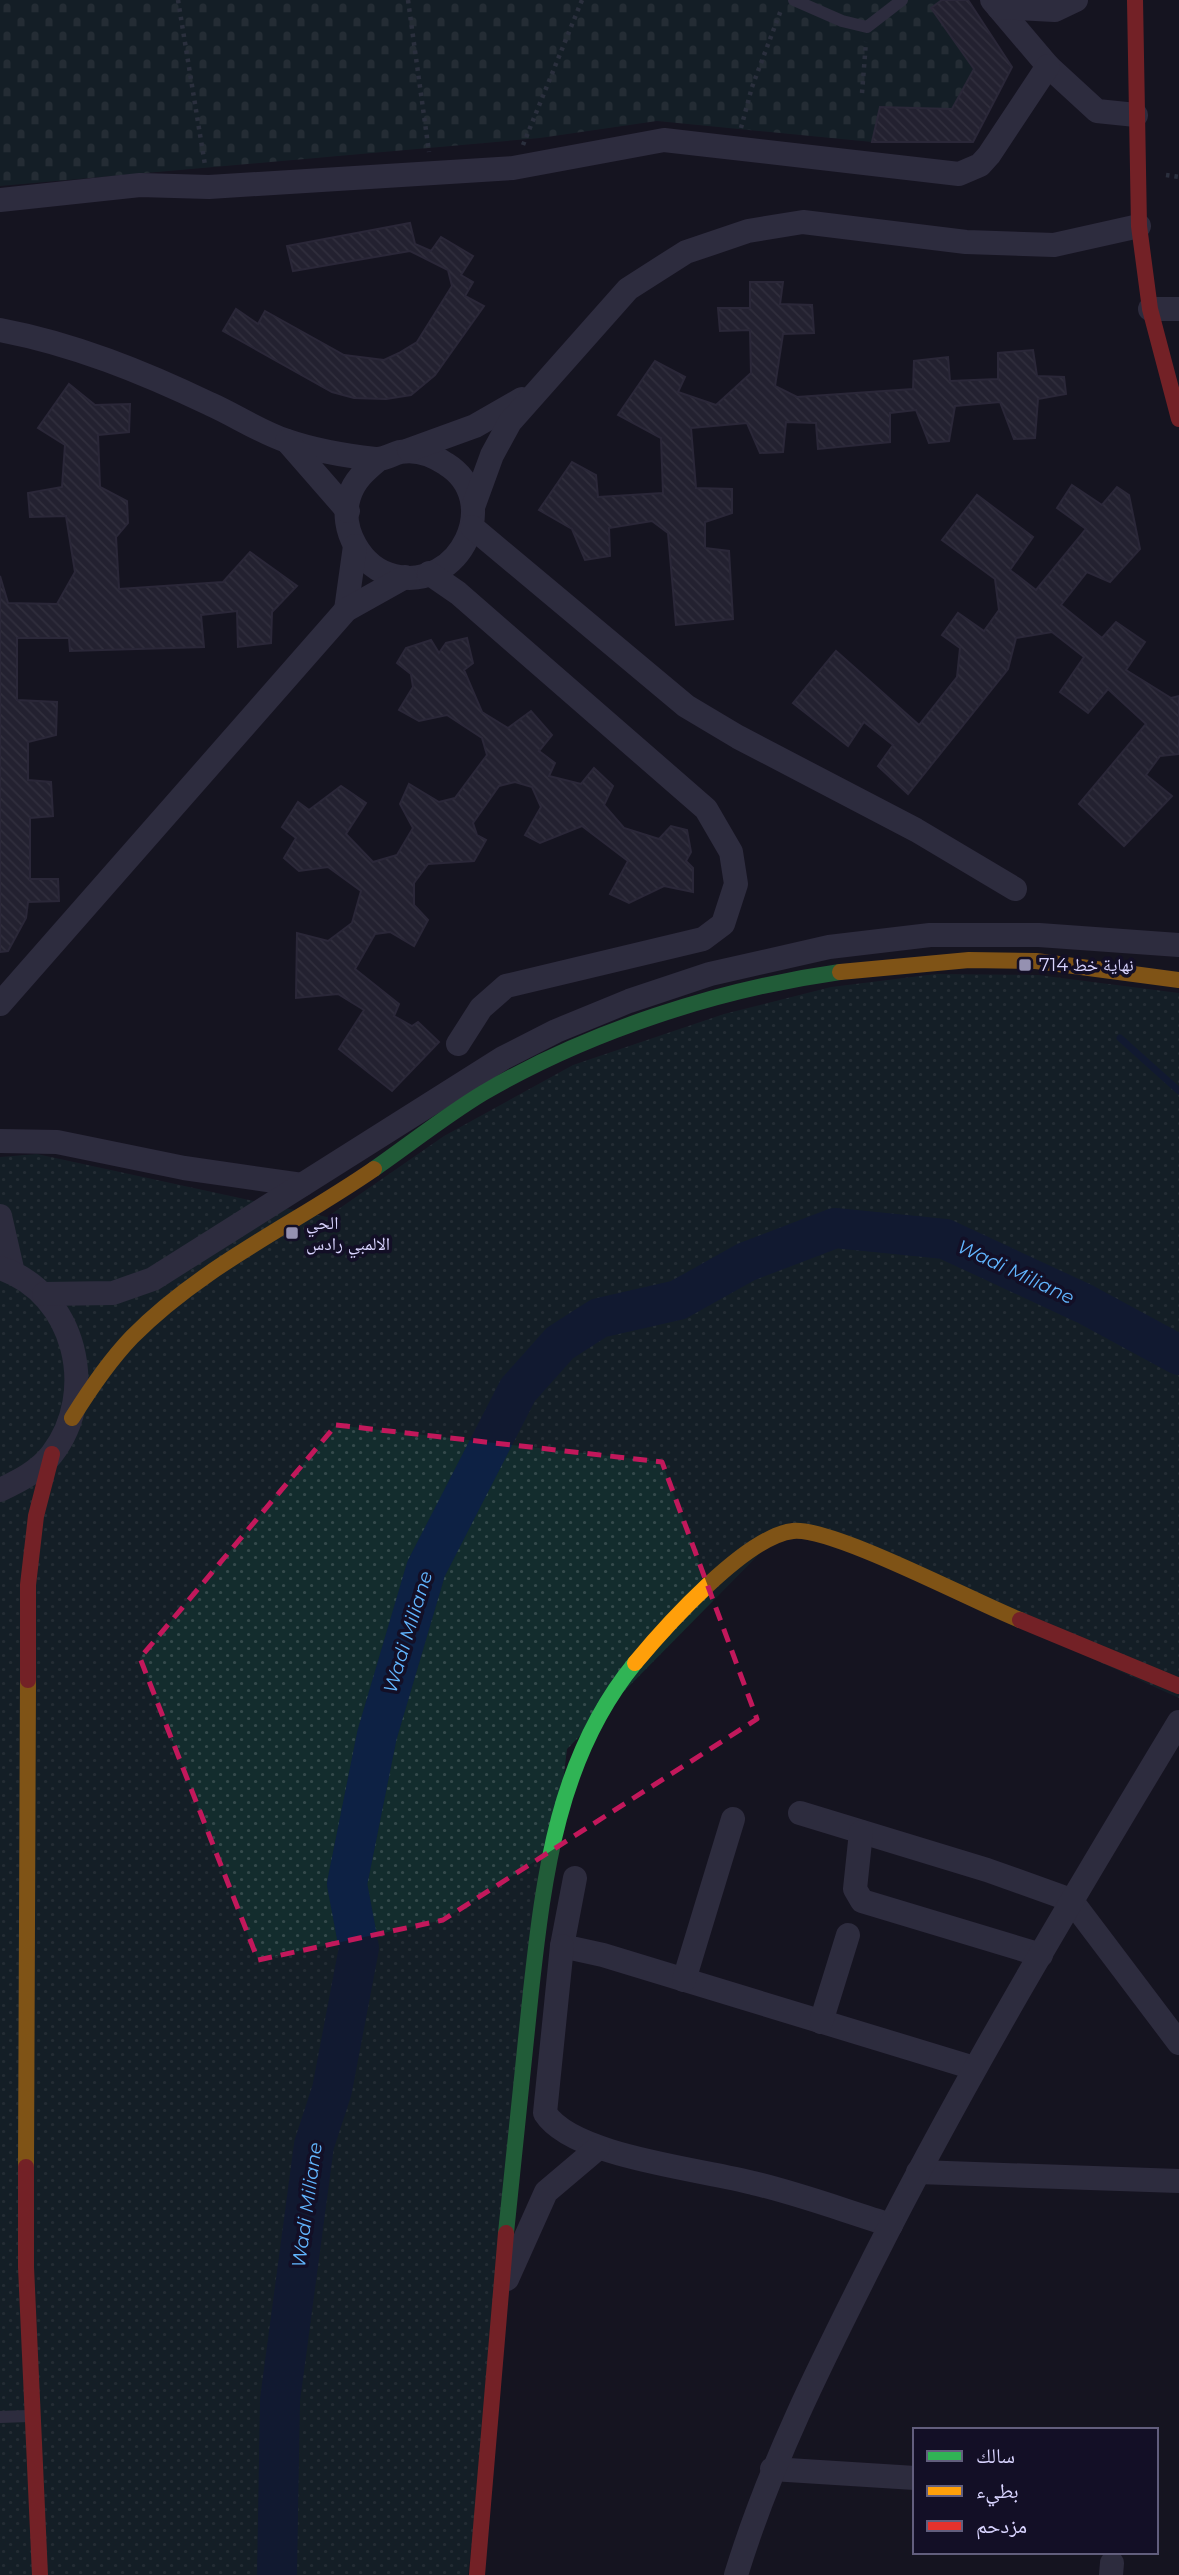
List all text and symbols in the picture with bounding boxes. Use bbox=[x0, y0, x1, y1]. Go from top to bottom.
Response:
place label: نهاية خط 714 bbox=[1039, 954, 1134, 976]
marker: نهاية خط 714 bbox=[1017, 957, 1033, 973]
place label: الحي الالمبي رادس bbox=[306, 1212, 390, 1259]
marker: الحي الالمبي رادس bbox=[284, 1225, 300, 1241]
water label: Wadi Miliane bbox=[954, 1235, 1078, 1309]
water label: Wadi Miliane bbox=[379, 1568, 437, 1696]
water label: Wadi Miliane bbox=[287, 2141, 327, 2269]
legend bbox=[913, 2428, 1158, 2554]
text: سالك bbox=[976, 2443, 1015, 2468]
text: بطيء bbox=[976, 2478, 1019, 2507]
text: مزدحم bbox=[976, 2513, 1027, 2540]

